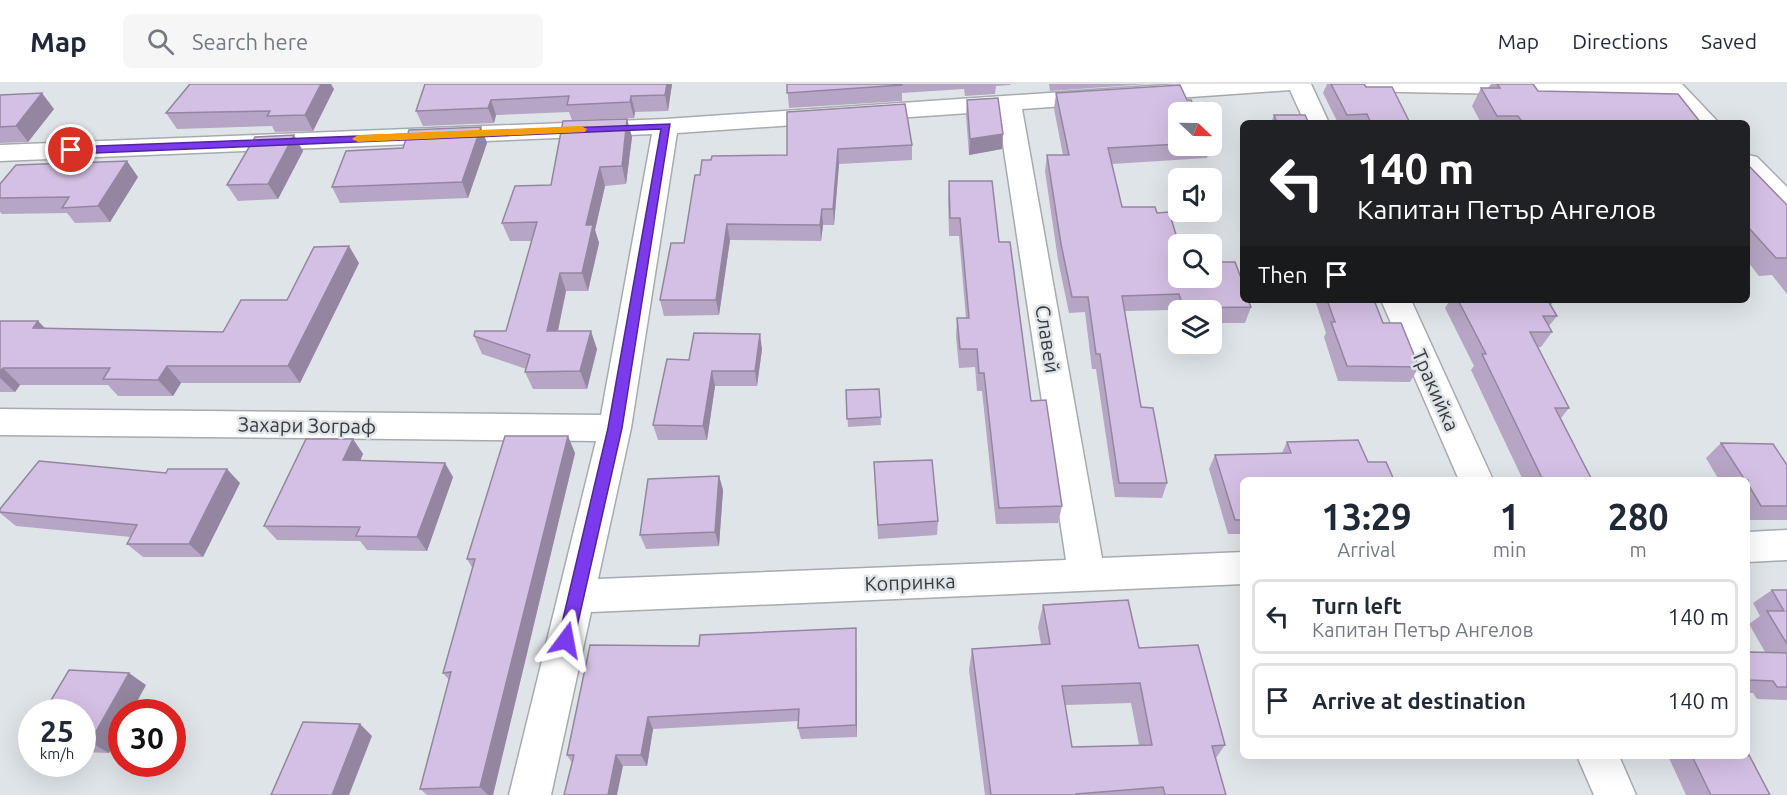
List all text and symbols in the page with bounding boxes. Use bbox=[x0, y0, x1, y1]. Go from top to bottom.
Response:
search box bbox=[123, 14, 543, 68]
icon: search bbox=[144, 25, 177, 58]
text: Map bbox=[30, 26, 87, 57]
text: Search here bbox=[192, 29, 308, 54]
text: Map bbox=[1498, 29, 1539, 53]
text: Directions bbox=[1572, 29, 1668, 53]
text: Saved bbox=[1701, 29, 1757, 53]
north arrow bbox=[1168, 102, 1222, 156]
map controls bbox=[1168, 102, 1222, 354]
pin bbox=[45, 124, 96, 175]
icon: arrive bbox=[54, 133, 87, 166]
icon: left bbox=[1258, 144, 1336, 222]
text: 140 m bbox=[1357, 145, 1474, 192]
button: sound bbox=[1168, 168, 1222, 222]
text: Капитан Петър Ангелов bbox=[1357, 194, 1656, 224]
button: search bbox=[1168, 234, 1222, 288]
icon: arrive bbox=[1320, 258, 1353, 291]
text: Then bbox=[1258, 262, 1308, 287]
button: layers bbox=[1168, 300, 1222, 354]
street label: Славей bbox=[1031, 303, 1065, 375]
street label: Тракийка bbox=[1408, 346, 1464, 434]
street label: Захари Зограф bbox=[238, 412, 376, 438]
text: 13:29 bbox=[1321, 496, 1411, 537]
text: 1 bbox=[1499, 496, 1520, 537]
text: 280 bbox=[1608, 496, 1669, 537]
text: Arrival bbox=[1337, 538, 1396, 561]
text: min bbox=[1493, 538, 1526, 561]
text: m bbox=[1630, 538, 1647, 561]
street label: Копринка bbox=[864, 569, 956, 595]
text: Turn left bbox=[1312, 593, 1402, 618]
icon: left bbox=[1261, 600, 1294, 633]
text: 140 m bbox=[1668, 604, 1729, 629]
position arrow bbox=[534, 608, 598, 672]
text: Капитан Петър Ангелов bbox=[1312, 618, 1534, 641]
icon: arrive bbox=[1261, 684, 1294, 717]
text: Arrive at destination bbox=[1312, 688, 1526, 713]
text: 140 m bbox=[1668, 688, 1729, 713]
speed limit sign: 30 bbox=[108, 699, 186, 777]
text: 25 bbox=[40, 714, 74, 748]
text: km/h bbox=[40, 745, 74, 762]

